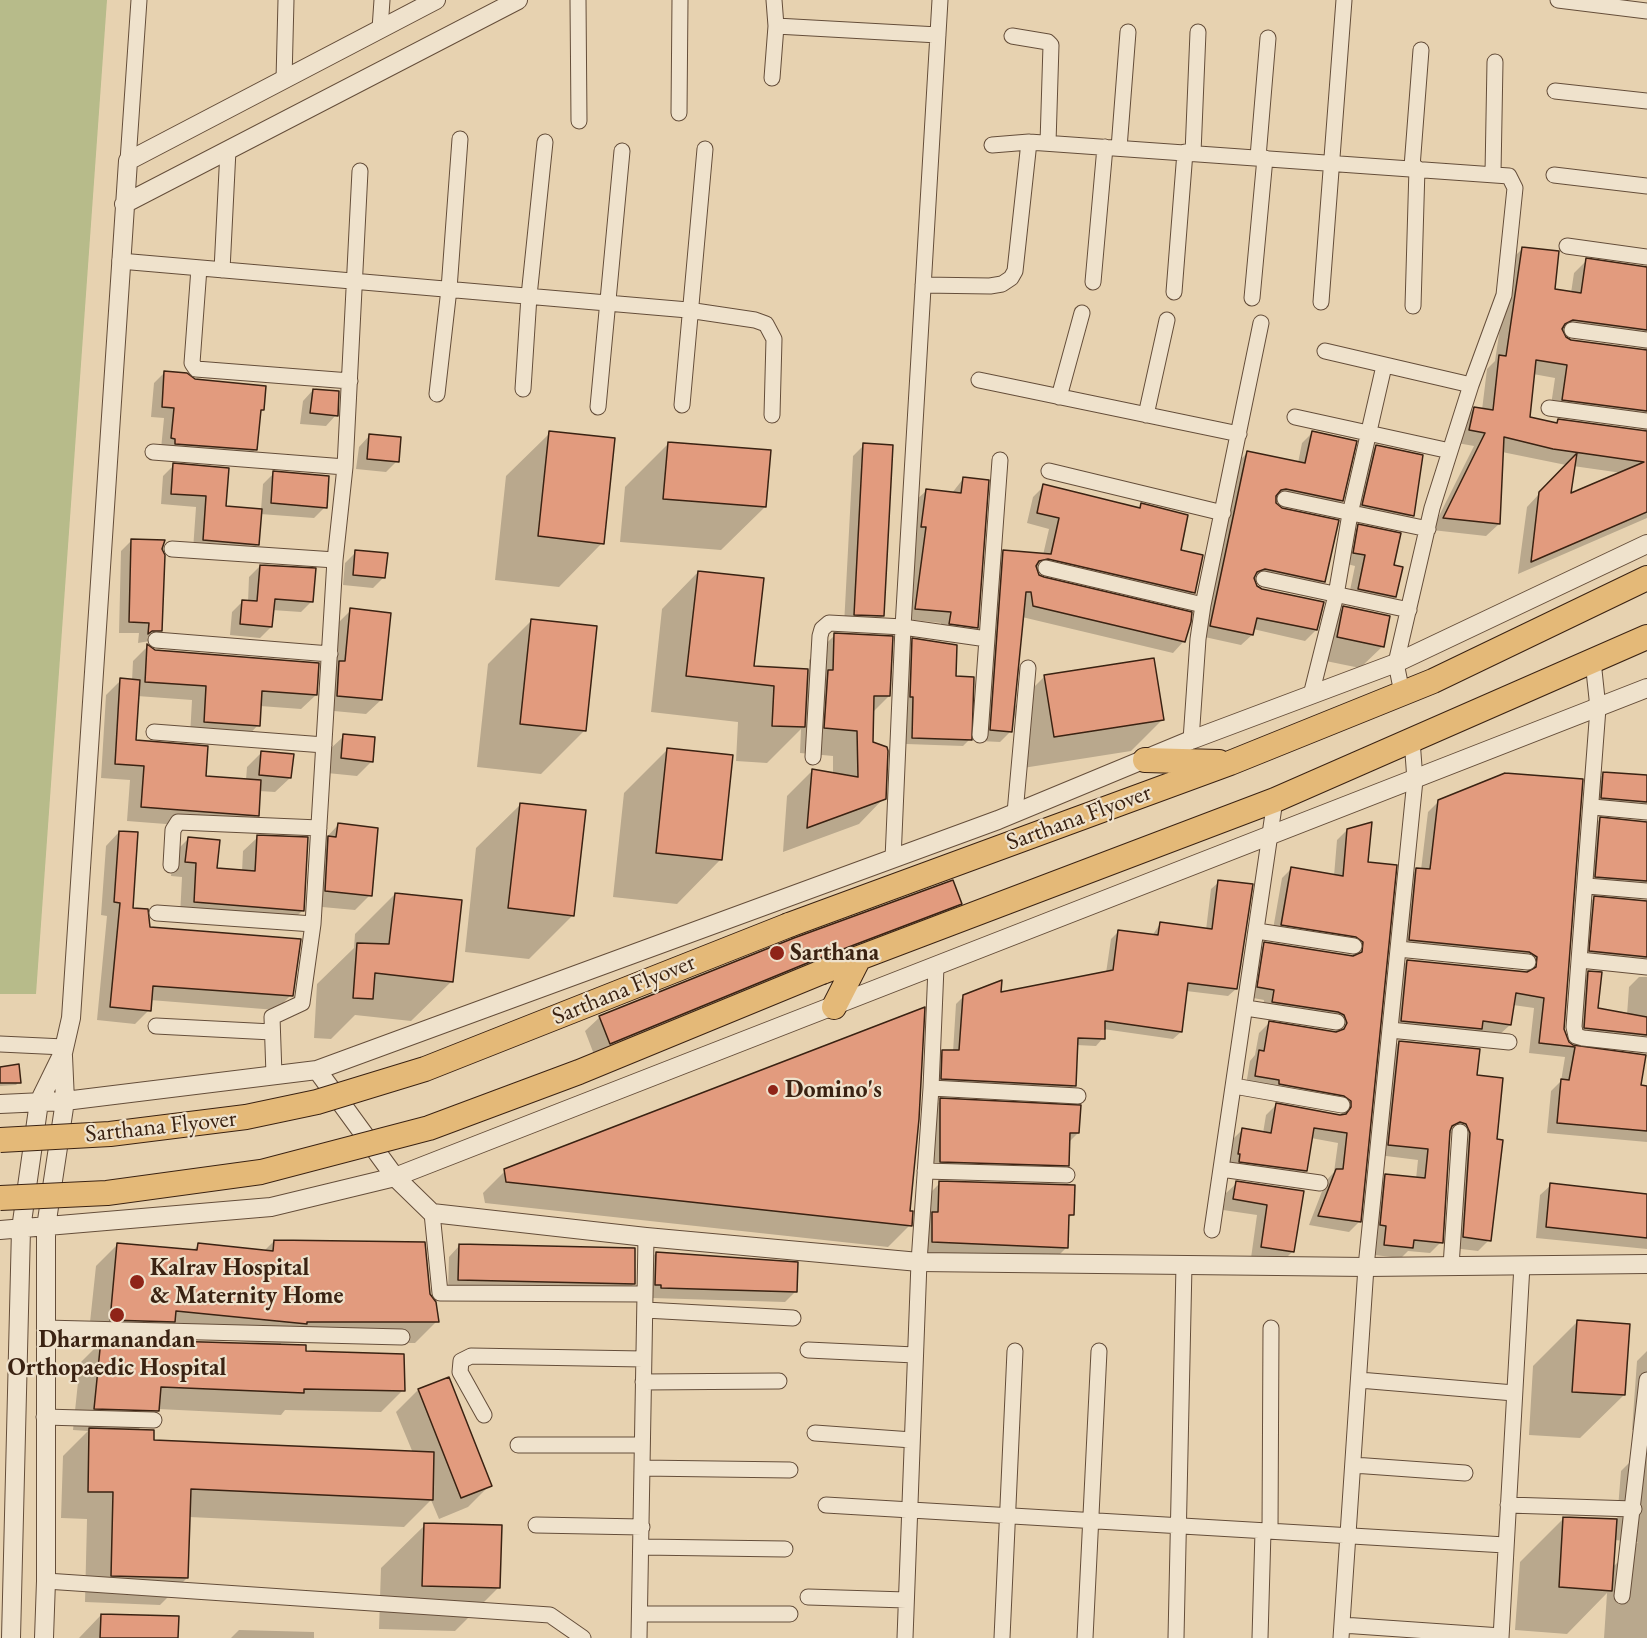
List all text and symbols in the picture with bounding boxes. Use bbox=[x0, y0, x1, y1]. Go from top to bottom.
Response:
street label: Sarthana Flyover bbox=[1003, 778, 1155, 858]
place label: Sarthana bbox=[790, 939, 879, 967]
marker: Sarthana bbox=[768, 944, 786, 962]
street label: Sarthana Flyover bbox=[548, 948, 700, 1032]
place label: Domino's bbox=[785, 1076, 882, 1104]
marker: Domino's bbox=[766, 1083, 780, 1097]
street label: Sarthana Flyover bbox=[84, 1105, 238, 1149]
place label: Kalrav Hospital & Maternity Home bbox=[150, 1254, 343, 1310]
marker: Kalrav Hospital & Maternity Home bbox=[128, 1273, 146, 1291]
marker: Dharmanandan Orthopaedic Hospital bbox=[108, 1306, 126, 1324]
place label: Dharmanandan Orthopaedic Hospital bbox=[8, 1326, 226, 1382]

